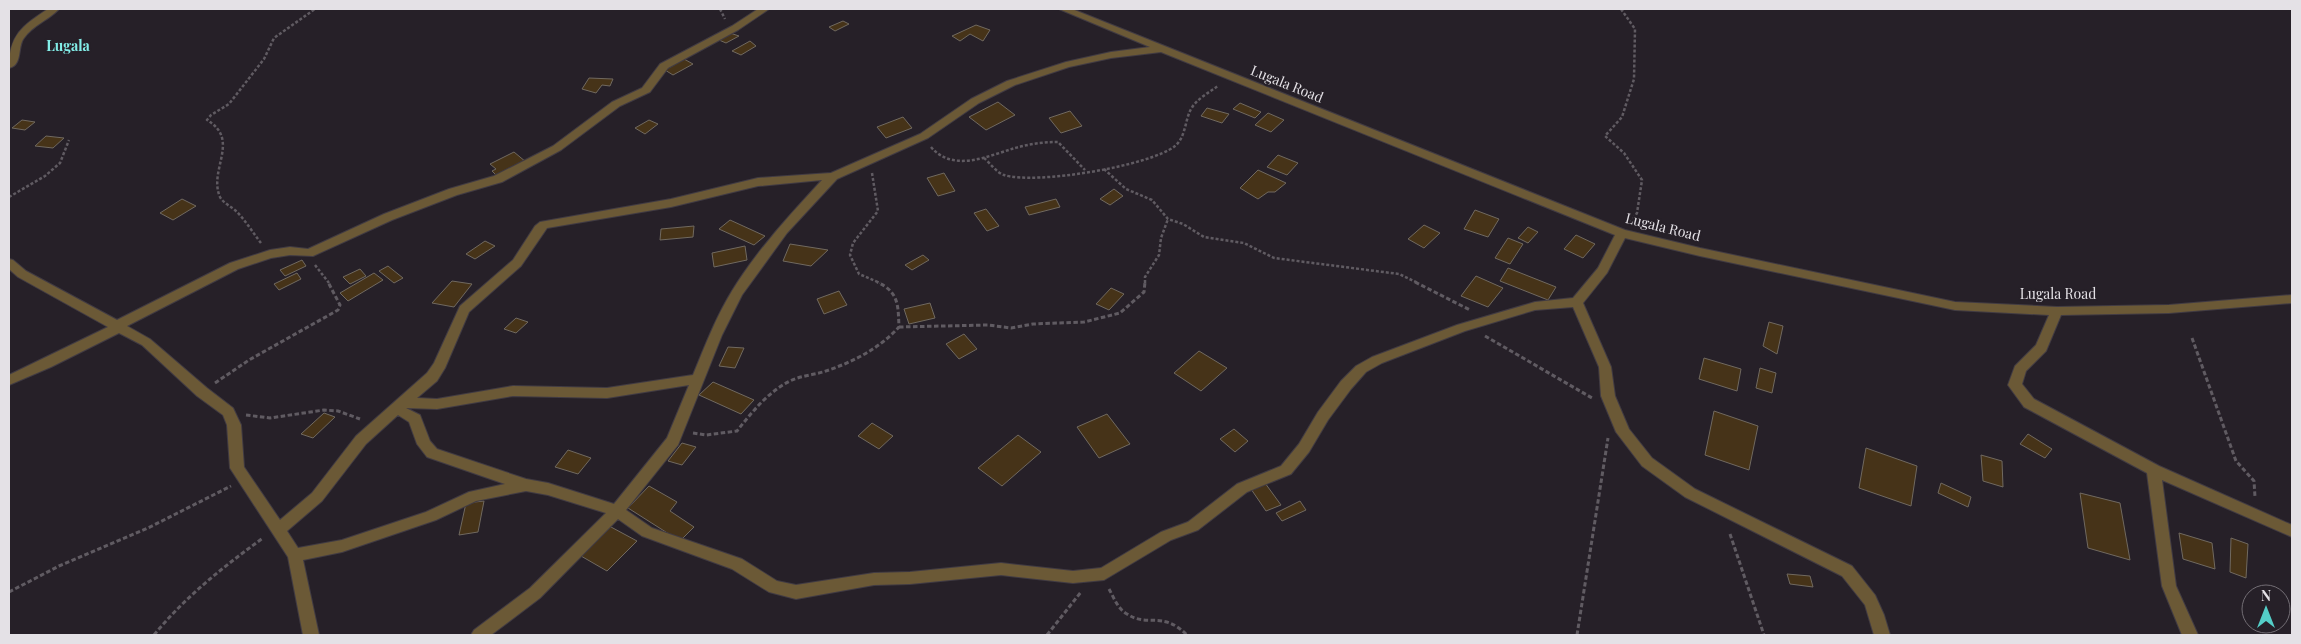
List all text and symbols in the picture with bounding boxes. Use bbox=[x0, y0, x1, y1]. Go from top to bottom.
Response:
district label: Lugala bbox=[46, 36, 90, 55]
street label: Lugala Road bbox=[1248, 60, 1326, 107]
street label: Lugala Road bbox=[1624, 208, 1703, 245]
street label: Lugala Road bbox=[2020, 284, 2096, 303]
north arrow bbox=[2241, 584, 2291, 634]
text: N bbox=[2261, 586, 2271, 605]

